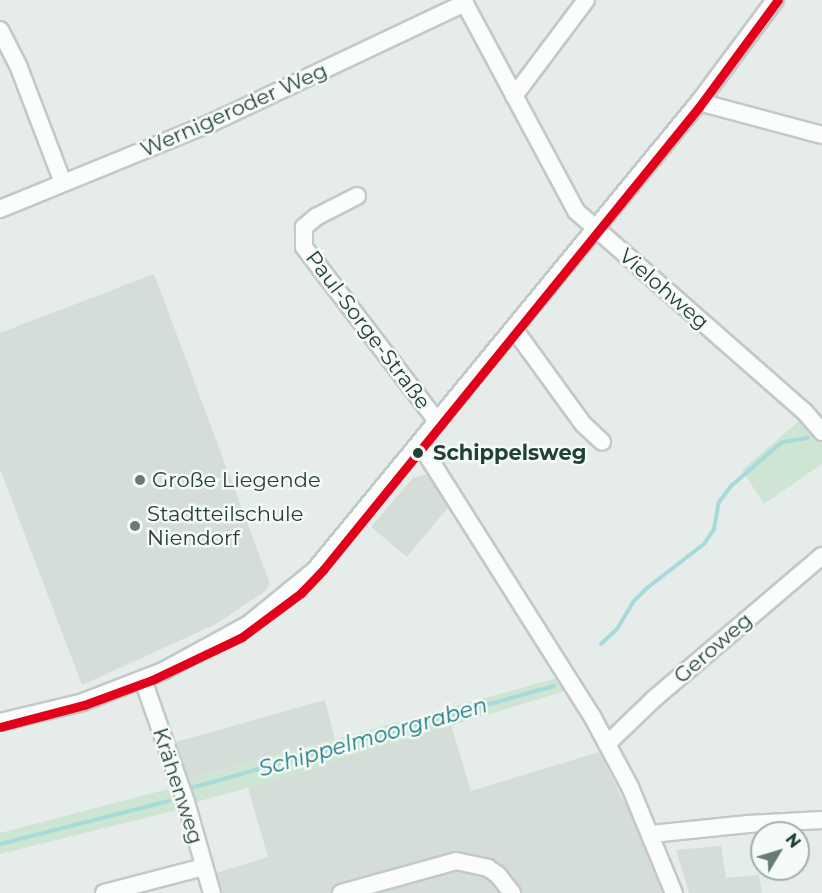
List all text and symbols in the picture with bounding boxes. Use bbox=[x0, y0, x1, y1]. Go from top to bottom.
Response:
street label: Wernigeroder Weg bbox=[137, 58, 331, 162]
street label: Vielohweg bbox=[614, 243, 714, 335]
street label: Paul-Sorge-Straße bbox=[300, 246, 436, 414]
place label: Schippelsweg bbox=[433, 440, 586, 466]
marker: Schippelsweg bbox=[408, 443, 428, 463]
place label: Große Liegende bbox=[152, 467, 321, 493]
marker: Große Liegende bbox=[133, 473, 147, 487]
place label: Stadtteilschule Niendorf bbox=[147, 501, 303, 551]
marker: Stadtteilschule Niendorf bbox=[128, 519, 142, 533]
street label: Geroweg bbox=[669, 607, 757, 689]
water label: Schippelmoorgraben bbox=[256, 692, 490, 782]
street label: Krähenweg bbox=[147, 725, 209, 847]
north arrow bbox=[750, 821, 810, 881]
text: N bbox=[782, 830, 804, 852]

